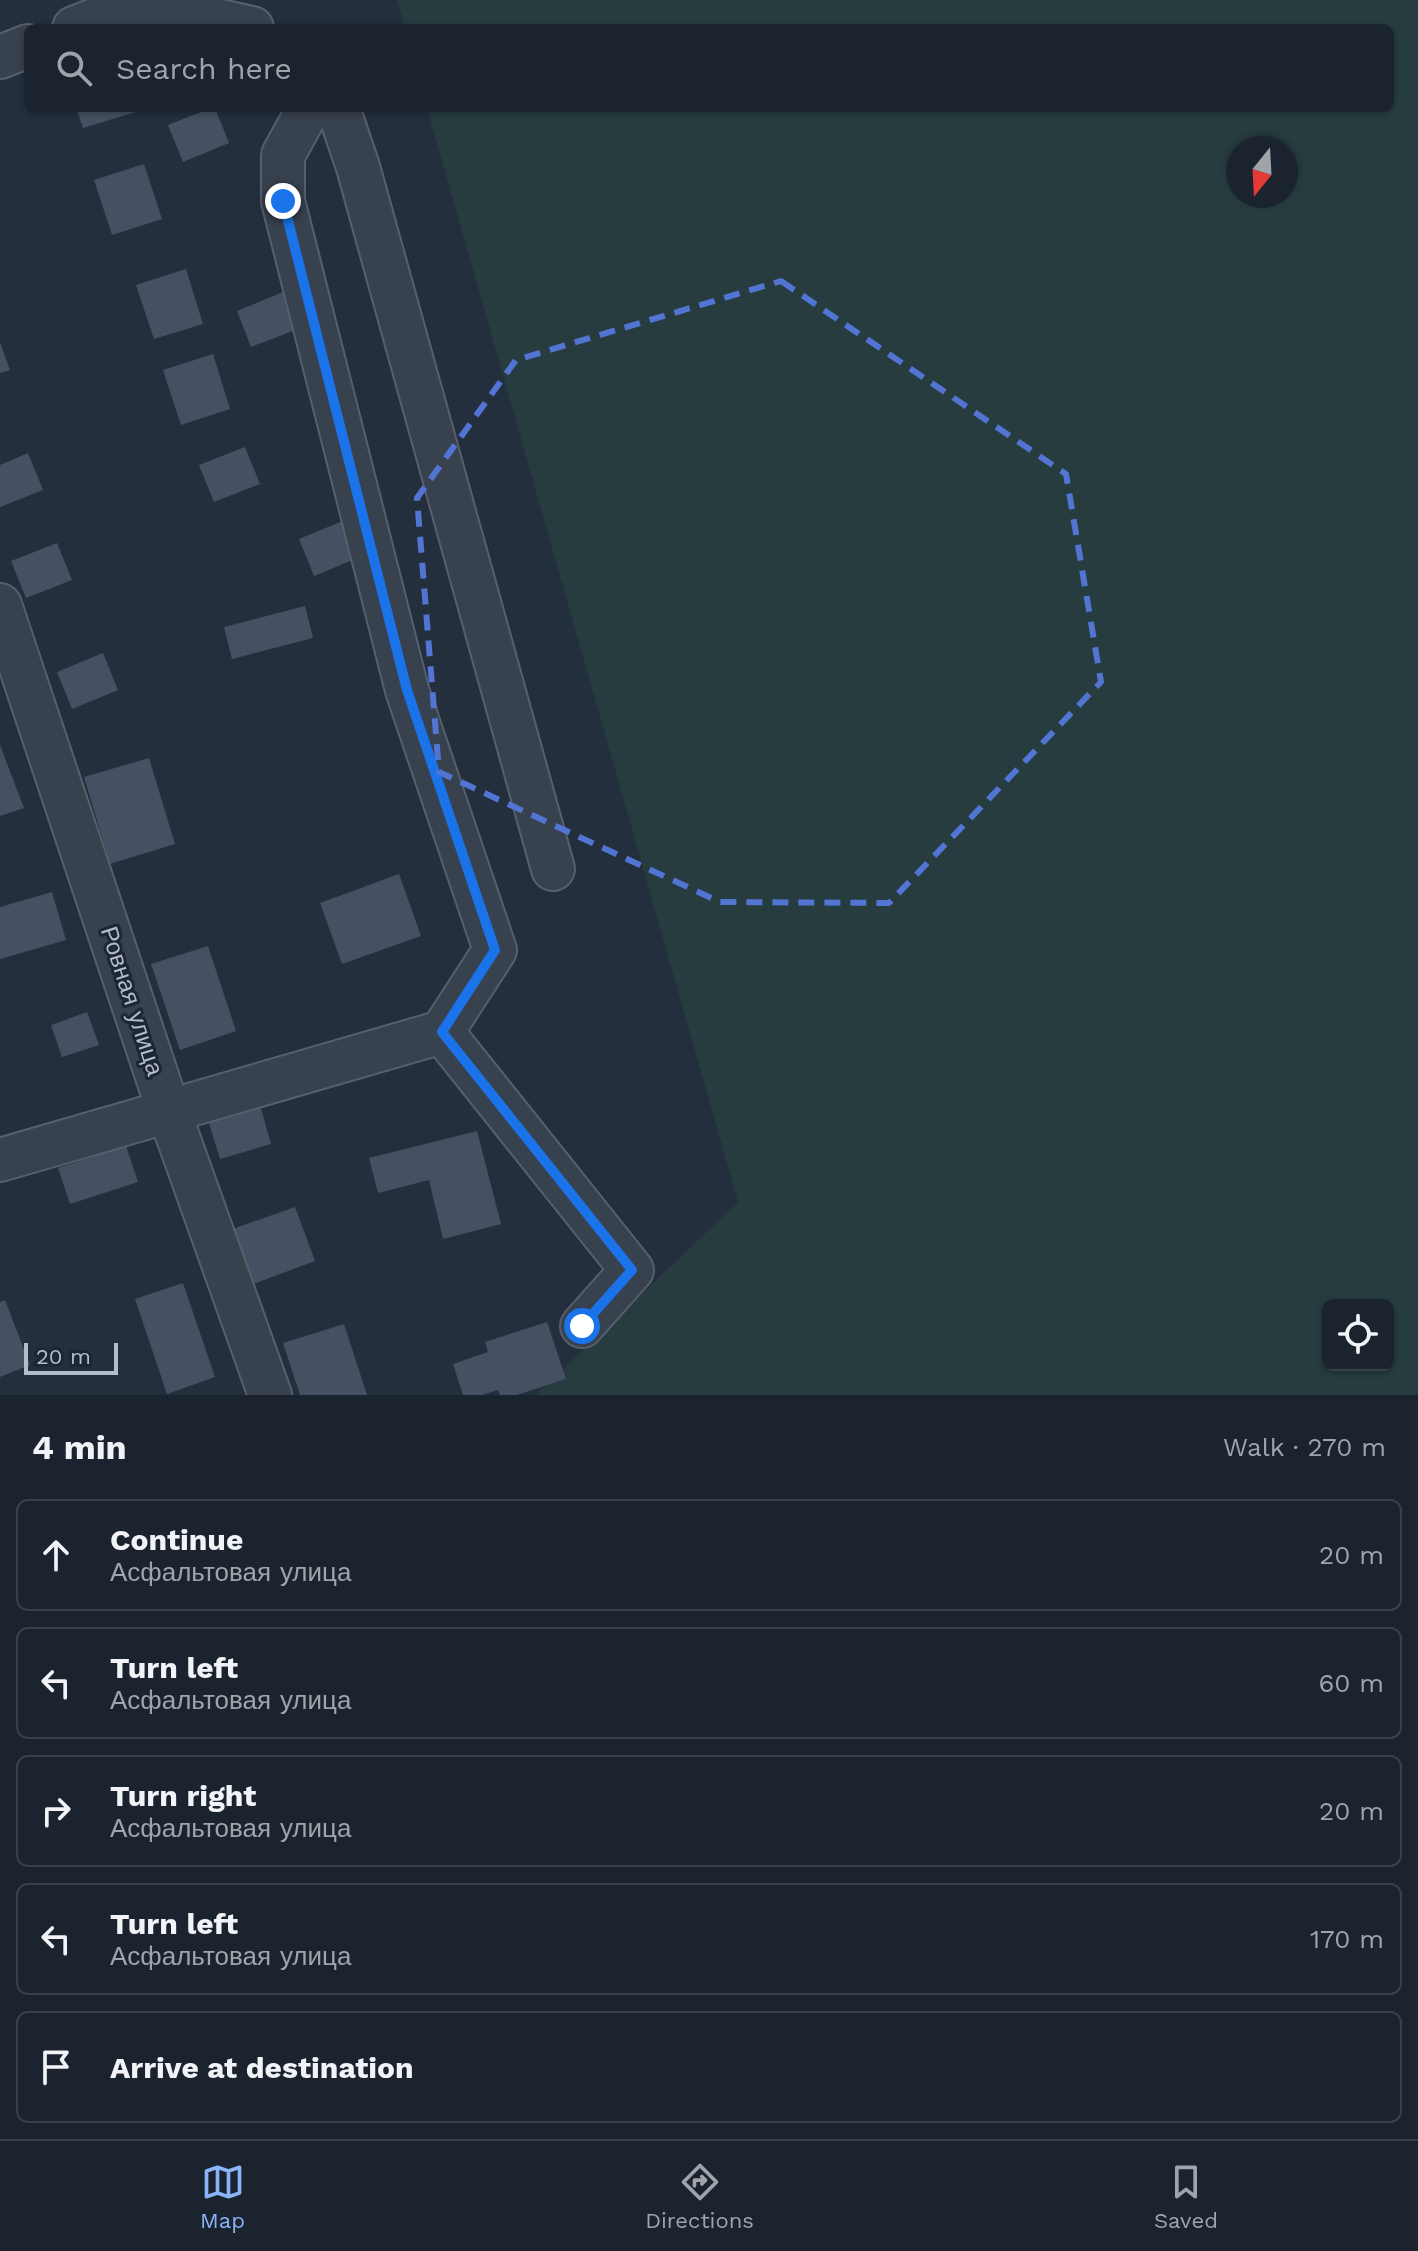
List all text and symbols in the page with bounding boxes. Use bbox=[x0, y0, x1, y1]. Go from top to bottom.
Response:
search box bbox=[24, 24, 1394, 112]
icon: search bbox=[52, 46, 96, 90]
text: Search here bbox=[116, 51, 292, 86]
north arrow bbox=[1226, 136, 1298, 208]
route end bbox=[265, 183, 301, 219]
street label: Ровная улица bbox=[95, 923, 169, 1080]
map controls bbox=[1322, 1299, 1394, 1371]
button: locate bbox=[1322, 1299, 1394, 1371]
route start bbox=[564, 1308, 600, 1344]
scale bar bbox=[24, 1339, 118, 1375]
text: 20 m bbox=[36, 1344, 91, 1369]
text: 4 min bbox=[32, 1427, 127, 1467]
text: Walk · 270 m bbox=[1223, 1432, 1386, 1462]
text: Continue bbox=[110, 1522, 243, 1557]
icon: ahead bbox=[34, 1533, 78, 1577]
text: 20 m bbox=[1319, 1540, 1384, 1570]
text: Асфальтовая улица bbox=[110, 1557, 351, 1587]
text: Turn left bbox=[110, 1650, 238, 1685]
icon: left bbox=[34, 1661, 78, 1705]
text: 60 m bbox=[1318, 1668, 1384, 1698]
text: Асфальтовая улица bbox=[110, 1685, 351, 1715]
text: Turn right bbox=[110, 1778, 256, 1813]
icon: right bbox=[34, 1789, 78, 1833]
text: 20 m bbox=[1319, 1796, 1384, 1826]
text: Асфальтовая улица bbox=[110, 1813, 351, 1843]
text: Turn left bbox=[110, 1906, 238, 1941]
icon: left bbox=[34, 1917, 78, 1961]
text: 170 m bbox=[1310, 1924, 1384, 1954]
text: Асфальтовая улица bbox=[110, 1941, 351, 1971]
icon: arrive bbox=[34, 2045, 78, 2089]
text: Arrive at destination bbox=[110, 2050, 414, 2085]
tab: Map bbox=[200, 2160, 245, 2233]
tab: Directions bbox=[645, 2160, 754, 2233]
tab: Saved bbox=[1154, 2160, 1218, 2233]

